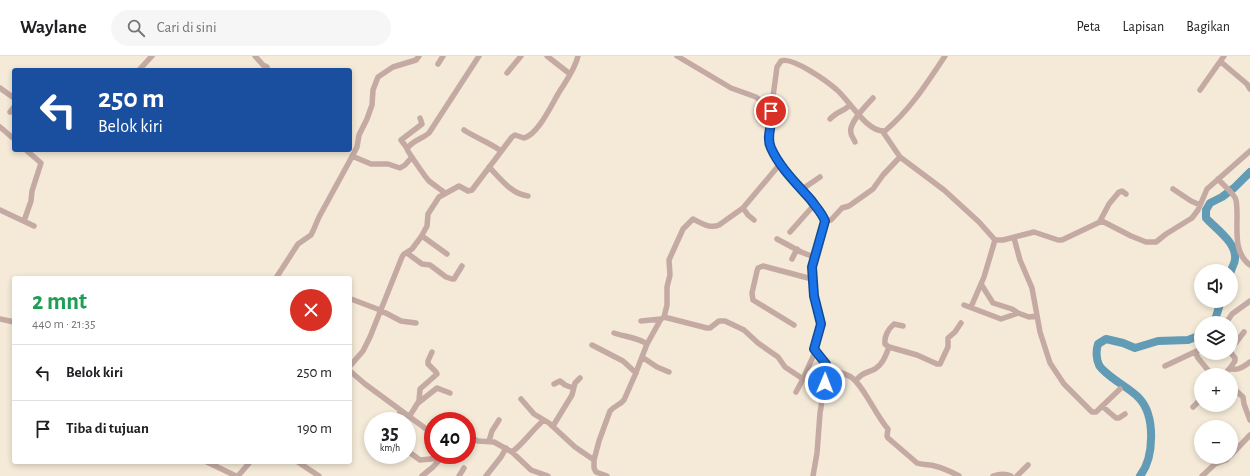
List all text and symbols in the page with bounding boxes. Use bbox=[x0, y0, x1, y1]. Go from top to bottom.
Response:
search box bbox=[111, 10, 391, 46]
icon: search bbox=[125, 17, 147, 39]
text: Waylane bbox=[20, 18, 87, 37]
text: Cari di sini bbox=[157, 20, 217, 35]
text: Peta bbox=[1077, 20, 1101, 34]
text: Lapisan bbox=[1123, 20, 1164, 34]
text: Bagikan bbox=[1186, 20, 1230, 34]
icon: left bbox=[32, 84, 84, 136]
text: 250 m bbox=[98, 85, 165, 113]
pin bbox=[754, 94, 788, 128]
icon: arrive bbox=[760, 100, 782, 122]
text: Belok kiri bbox=[98, 118, 163, 136]
map controls bbox=[1194, 264, 1238, 464]
button: sound bbox=[1194, 264, 1238, 308]
button: close bbox=[290, 289, 332, 331]
text: 2 mnt bbox=[32, 290, 87, 314]
button: layers bbox=[1194, 316, 1238, 360]
text: 440 m · 21:35 bbox=[32, 318, 95, 331]
icon: left bbox=[32, 362, 54, 384]
position arrow bbox=[804, 362, 846, 404]
text: Belok kiri bbox=[66, 365, 123, 380]
text: 250 m bbox=[297, 365, 332, 380]
button: + bbox=[1194, 368, 1238, 412]
speed limit sign: 40 bbox=[424, 412, 476, 464]
icon: arrive bbox=[32, 418, 54, 440]
button: − bbox=[1194, 420, 1238, 464]
text: Tiba di tujuan bbox=[66, 421, 149, 436]
text: 190 m bbox=[297, 421, 332, 436]
text: 35 bbox=[381, 423, 399, 443]
text: km/h bbox=[380, 443, 400, 453]

